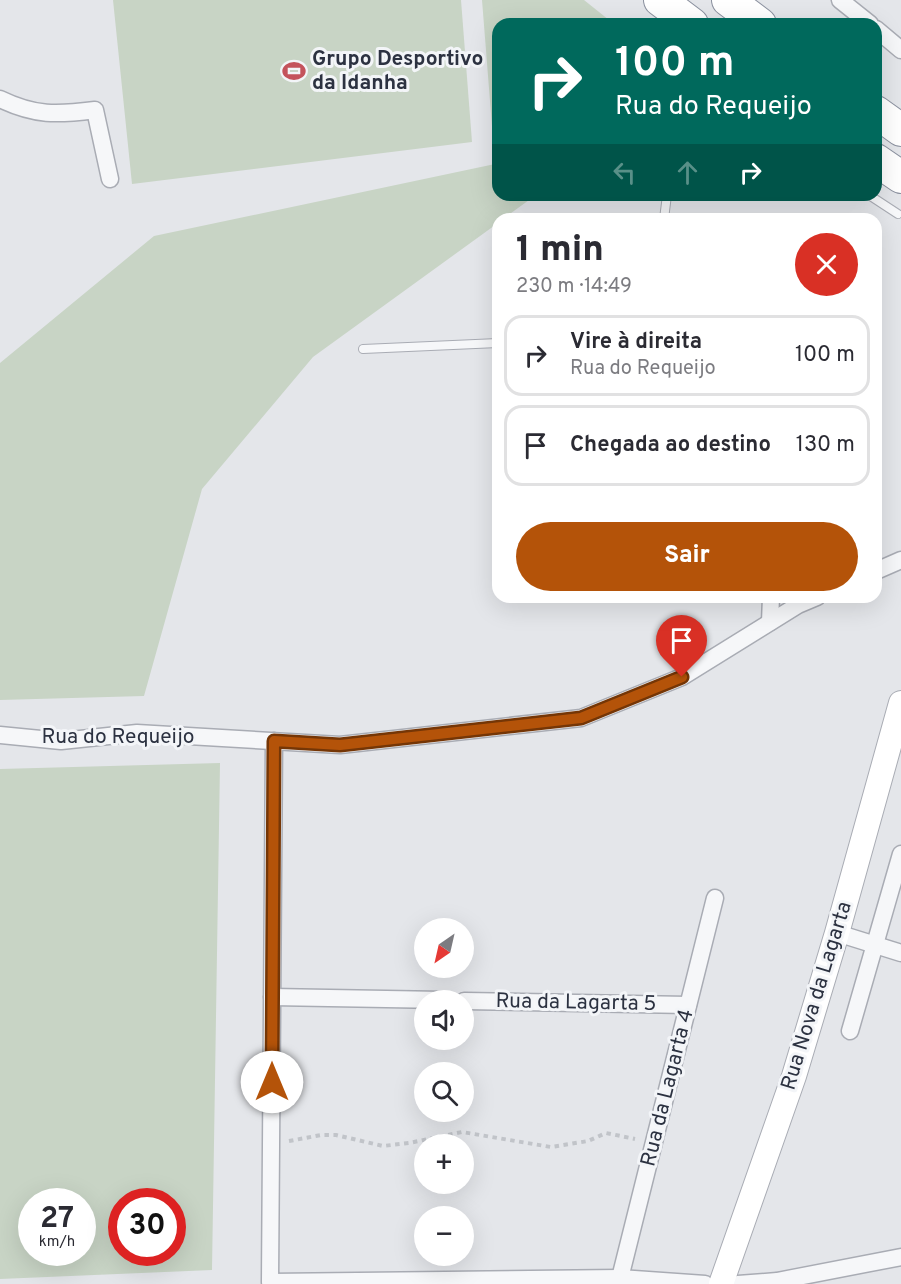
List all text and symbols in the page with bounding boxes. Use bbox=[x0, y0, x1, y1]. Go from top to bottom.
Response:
text: 100 m bbox=[615, 38, 734, 91]
icon: right bbox=[516, 42, 594, 120]
place label: Grupo Desportivo da Idanha bbox=[312, 46, 483, 97]
sports icon: Grupo Desportivo da Idanha bbox=[281, 58, 307, 84]
text: Rua do Requeijo bbox=[615, 90, 812, 124]
icon: left bbox=[608, 156, 641, 189]
icon: ahead bbox=[671, 156, 704, 189]
icon: right bbox=[734, 156, 767, 189]
text: 1 min bbox=[516, 228, 604, 274]
button: close bbox=[795, 233, 858, 296]
text: 230 m · 14:49 bbox=[516, 274, 632, 300]
text: Vire à direita bbox=[570, 329, 702, 356]
icon: right bbox=[519, 339, 552, 372]
text: 100 m bbox=[795, 342, 855, 369]
text: Rua do Requeijo bbox=[570, 356, 716, 382]
icon: arrive bbox=[519, 429, 552, 462]
text: Chegada ao destino bbox=[570, 432, 771, 459]
text: 130 m bbox=[796, 432, 855, 459]
button: Sair bbox=[516, 522, 858, 591]
pin bbox=[656, 615, 707, 677]
icon: arrive bbox=[665, 624, 698, 657]
street label: Rua do Requeijo bbox=[41, 724, 195, 751]
street label: Rua Nova da Lagarta bbox=[775, 898, 859, 1094]
north arrow bbox=[414, 918, 474, 978]
map controls bbox=[414, 918, 474, 1266]
street label: Rua da Lagarta 5 bbox=[495, 988, 657, 1018]
button: sound bbox=[414, 990, 474, 1050]
street label: Rua da Lagarta 4 bbox=[635, 1007, 701, 1169]
position arrow bbox=[240, 1050, 304, 1114]
button: search bbox=[414, 1062, 474, 1122]
button: + bbox=[414, 1134, 474, 1194]
speed limit sign: 30 bbox=[108, 1188, 186, 1266]
text: 27 bbox=[40, 1201, 74, 1238]
button: − bbox=[414, 1206, 474, 1266]
text: km/h bbox=[39, 1233, 75, 1252]

